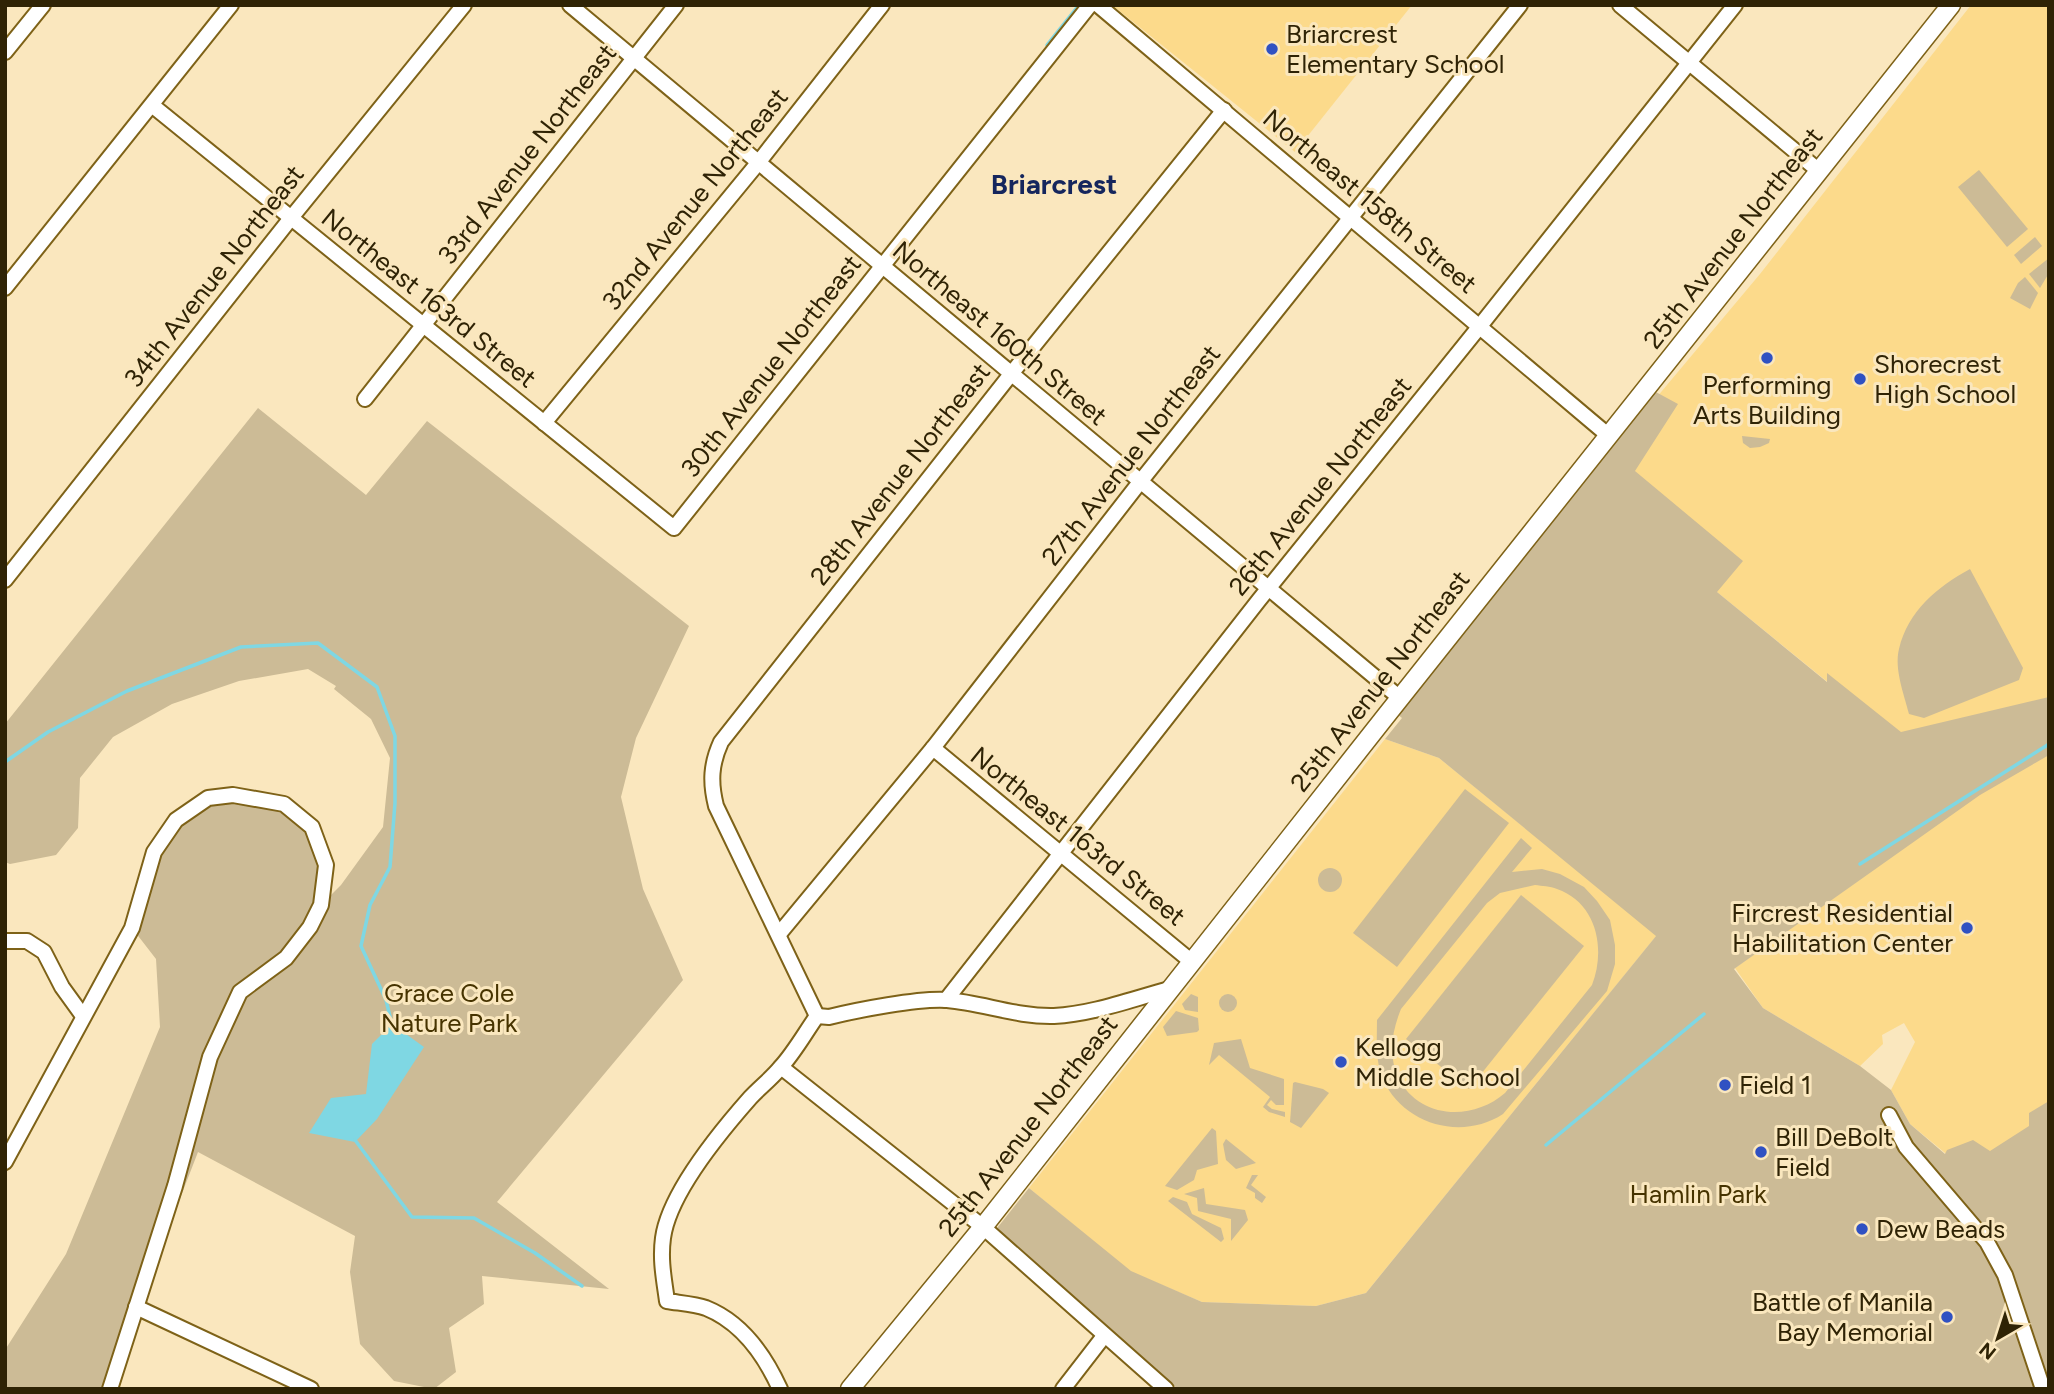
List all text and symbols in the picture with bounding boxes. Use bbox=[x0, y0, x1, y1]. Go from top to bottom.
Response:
place label: Briarcrest Elementary School bbox=[1286, 18, 1504, 80]
street label: 33rd Avenue Northeast bbox=[431, 37, 623, 271]
marker: Briarcrest Elementary School bbox=[1264, 41, 1280, 57]
street label: 32nd Avenue Northeast bbox=[595, 81, 795, 317]
street label: Northeast 158th Street bbox=[1257, 102, 1484, 300]
street label: 25th Avenue Northeast bbox=[1637, 121, 1830, 355]
street label: 34th Avenue Northeast bbox=[117, 158, 311, 393]
district label: Briarcrest bbox=[991, 167, 1117, 201]
street label: Northeast 163rd Street bbox=[315, 202, 543, 395]
street label: Northeast 160th Street bbox=[886, 234, 1114, 432]
street label: 30th Avenue Northeast bbox=[674, 248, 868, 484]
street label: 27th Avenue Northeast bbox=[1035, 338, 1227, 572]
place label: Shorecrest High School bbox=[1874, 348, 2016, 410]
marker: Performing Arts Building bbox=[1759, 350, 1775, 366]
street label: 28th Avenue Northeast bbox=[803, 356, 997, 592]
place label: Performing Arts Building bbox=[1693, 369, 1841, 431]
street label: 26th Avenue Northeast bbox=[1222, 370, 1418, 602]
marker: Shorecrest High School bbox=[1852, 371, 1868, 387]
street label: 25th Avenue Northeast bbox=[1284, 564, 1477, 798]
street label: Northeast 163rd Street bbox=[964, 740, 1192, 933]
place label: Fircrest Residential Habilitation Center bbox=[1731, 897, 1953, 959]
marker: Fircrest Residential Habilitation Center bbox=[1959, 920, 1975, 936]
park label: Grace Cole Nature Park bbox=[381, 977, 518, 1039]
street label: 25th Avenue Northeast bbox=[932, 1009, 1125, 1243]
place label: Kellogg Middle School bbox=[1355, 1031, 1520, 1093]
marker: Kellogg Middle School bbox=[1333, 1054, 1349, 1070]
place label: Field 1 bbox=[1739, 1069, 1811, 1101]
marker: Field 1 bbox=[1717, 1077, 1733, 1093]
place label: Bill DeBolt Field bbox=[1775, 1121, 1894, 1183]
marker: Bill DeBolt Field bbox=[1753, 1144, 1769, 1160]
park label: Hamlin Park bbox=[1629, 1178, 1767, 1210]
place label: Dew Beads bbox=[1876, 1213, 2005, 1245]
marker: Dew Beads bbox=[1854, 1221, 1870, 1237]
place label: Battle of Manila Bay Memorial bbox=[1752, 1286, 1933, 1348]
north arrow bbox=[1963, 1303, 2033, 1373]
marker: Battle of Manila Bay Memorial bbox=[1939, 1309, 1955, 1325]
text: N bbox=[1975, 1337, 2001, 1364]

